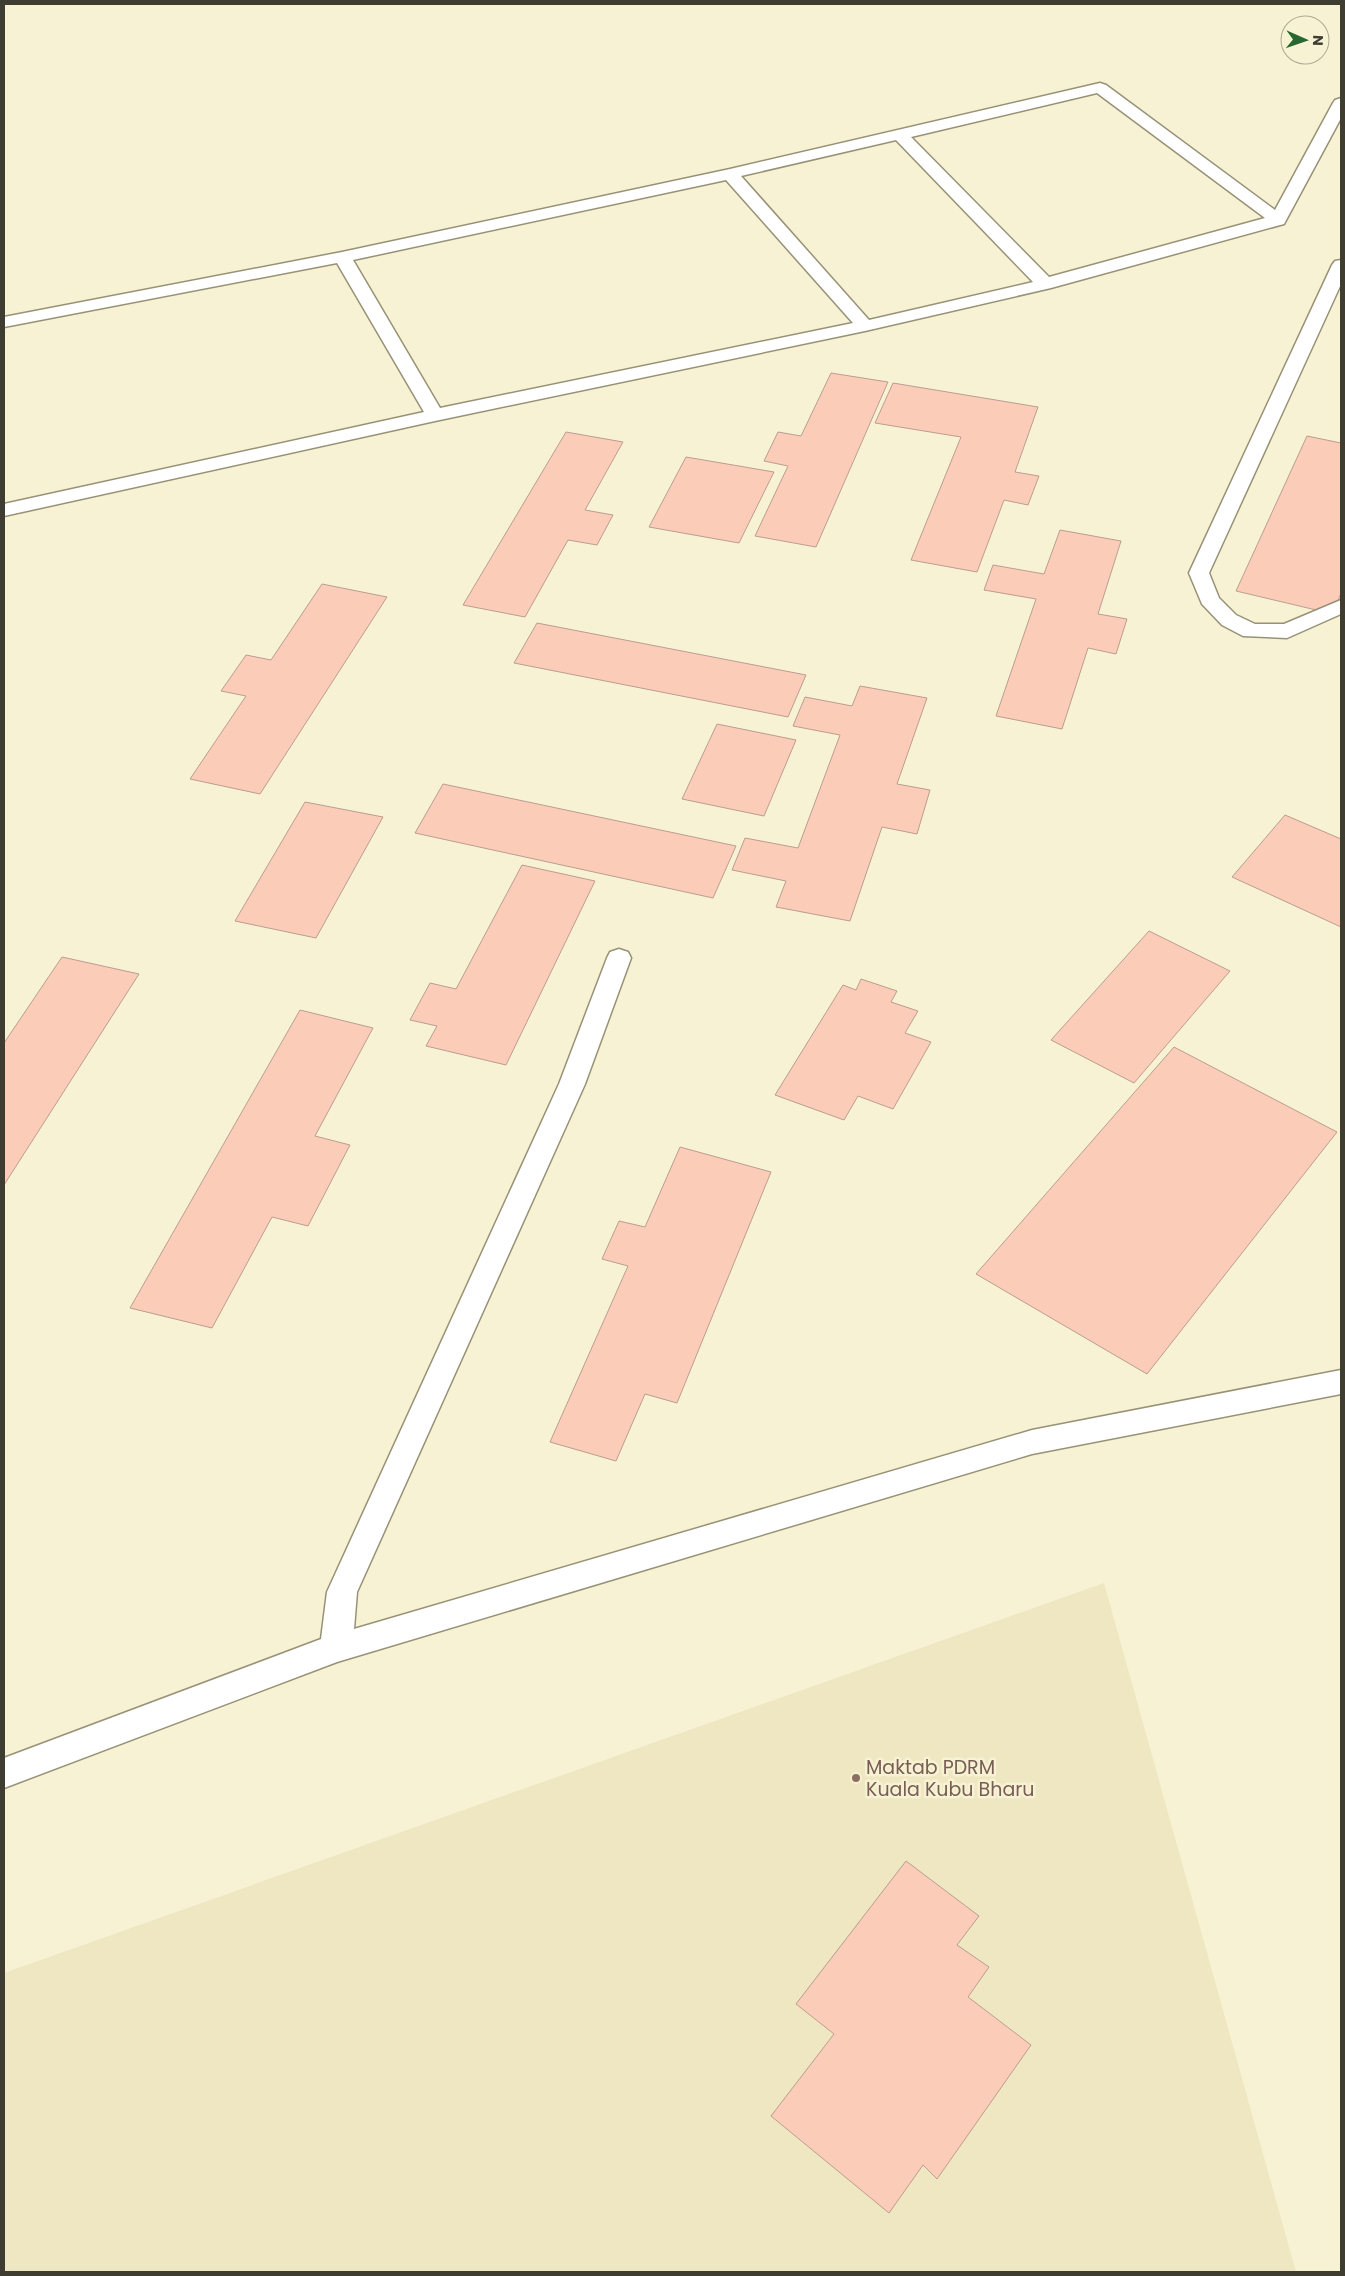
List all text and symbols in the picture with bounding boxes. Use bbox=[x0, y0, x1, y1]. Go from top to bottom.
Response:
north arrow bbox=[1280, 15, 1330, 65]
text: N bbox=[1308, 35, 1328, 46]
place label: Maktab PDRM Kuala Kubu Bharu bbox=[866, 1754, 1035, 1803]
marker: Maktab PDRM Kuala Kubu Bharu bbox=[850, 1772, 862, 1784]

